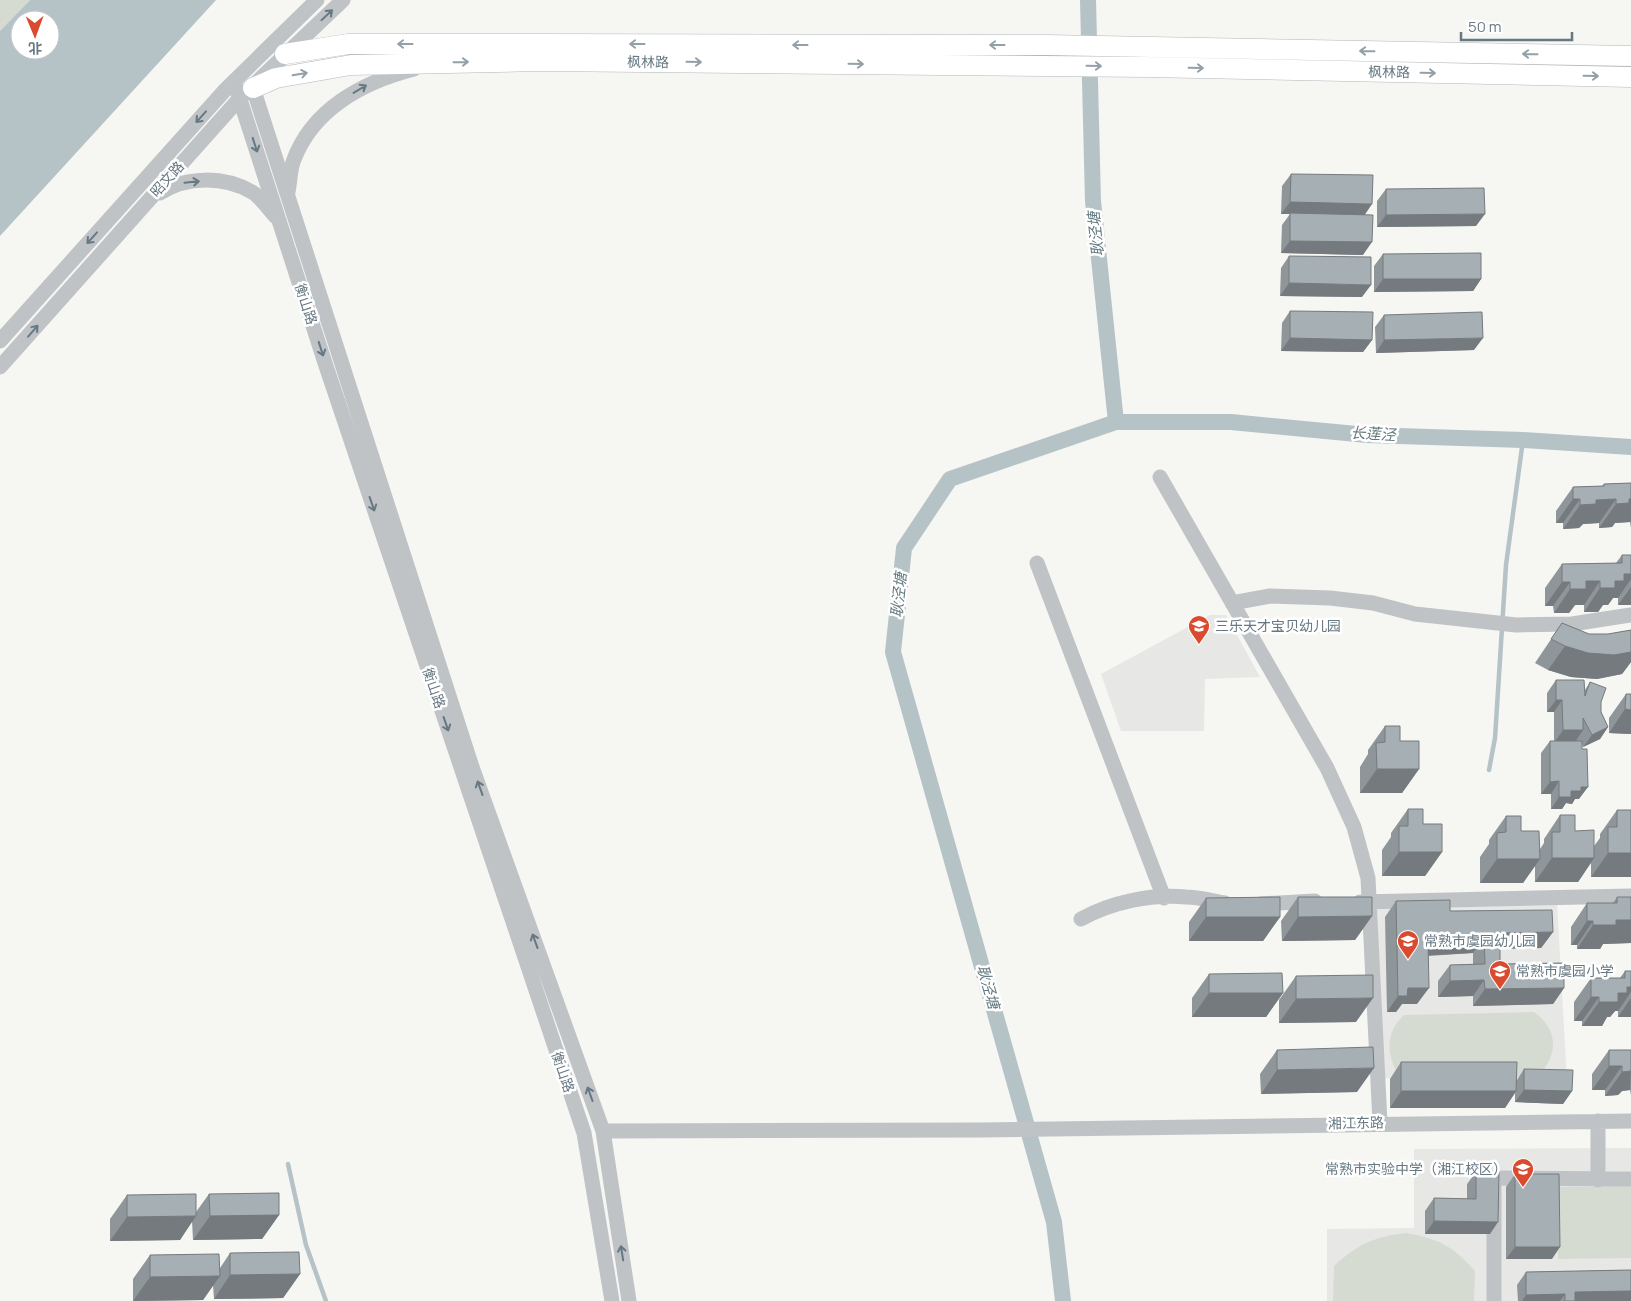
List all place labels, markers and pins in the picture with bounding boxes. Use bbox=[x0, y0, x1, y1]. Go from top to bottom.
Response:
school or university icon: 三乐天才宝贝幼儿园 bbox=[1187, 614, 1211, 645]
place label: 三乐天才宝贝幼儿园 bbox=[1215, 616, 1341, 635]
school or university icon: 常熟市虞园幼儿园 bbox=[1396, 929, 1420, 960]
place label: 常熟市虞园幼儿园 bbox=[1424, 931, 1536, 950]
school or university icon: 常熟市虞园小学 bbox=[1488, 959, 1512, 990]
place label: 常熟市虞园小学 bbox=[1516, 961, 1614, 980]
school or university icon: 常熟市实验中学（湘江校区） bbox=[1511, 1157, 1535, 1188]
place label: 常熟市实验中学（湘江校区） bbox=[1325, 1159, 1507, 1178]

